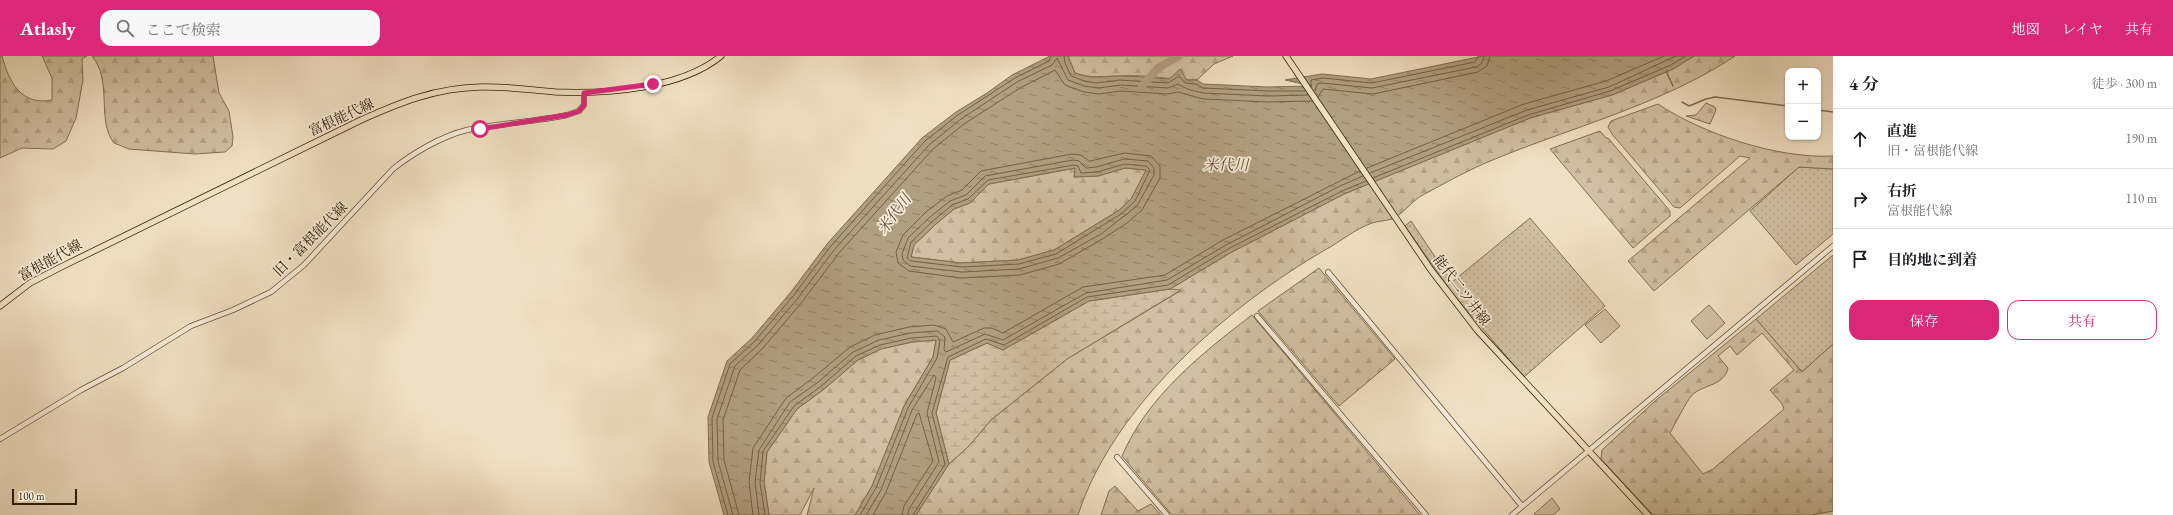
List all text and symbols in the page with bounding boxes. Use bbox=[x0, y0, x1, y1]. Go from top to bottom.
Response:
search box bbox=[100, 10, 380, 46]
text: Atlasly bbox=[20, 16, 76, 41]
icon: search bbox=[114, 17, 136, 39]
text: ここで検索 bbox=[146, 20, 221, 39]
text: 地図 bbox=[2012, 20, 2040, 38]
text: レイヤ bbox=[2062, 20, 2103, 38]
text: 共有 bbox=[2125, 20, 2153, 38]
map controls bbox=[1785, 68, 1821, 140]
button: + bbox=[1785, 68, 1821, 104]
text: 4 分 bbox=[1849, 73, 1879, 95]
route end bbox=[644, 75, 662, 93]
text: 徒歩 · 300 m bbox=[2092, 75, 2157, 92]
street label: 富根能代線 bbox=[305, 94, 377, 140]
button: − bbox=[1785, 104, 1821, 140]
route start bbox=[471, 120, 489, 138]
text: 直進 bbox=[1887, 121, 1917, 140]
icon: ahead bbox=[1849, 128, 1871, 150]
text: 190 m bbox=[2126, 130, 2157, 147]
text: 旧・富根能代線 bbox=[1887, 142, 1978, 159]
water label: 米代川 bbox=[1203, 155, 1250, 174]
text: 右折 bbox=[1887, 181, 1917, 200]
water label: 米代川 bbox=[872, 188, 916, 237]
icon: right bbox=[1849, 188, 1871, 210]
text: 110 m bbox=[2126, 190, 2157, 207]
street label: 旧・富根能代線 bbox=[269, 198, 351, 280]
text: 富根能代線 bbox=[1887, 202, 1952, 219]
street label: 富根能代線 bbox=[15, 235, 85, 285]
icon: arrive bbox=[1849, 248, 1871, 270]
text: 目的地に到着 bbox=[1887, 250, 1977, 269]
street label: 能代二ツ井線 bbox=[1430, 251, 1494, 329]
button: 保存 bbox=[1849, 300, 1999, 340]
button: 共有 bbox=[2007, 300, 2157, 340]
scale bar bbox=[12, 487, 77, 506]
text: 100 m bbox=[18, 489, 45, 503]

